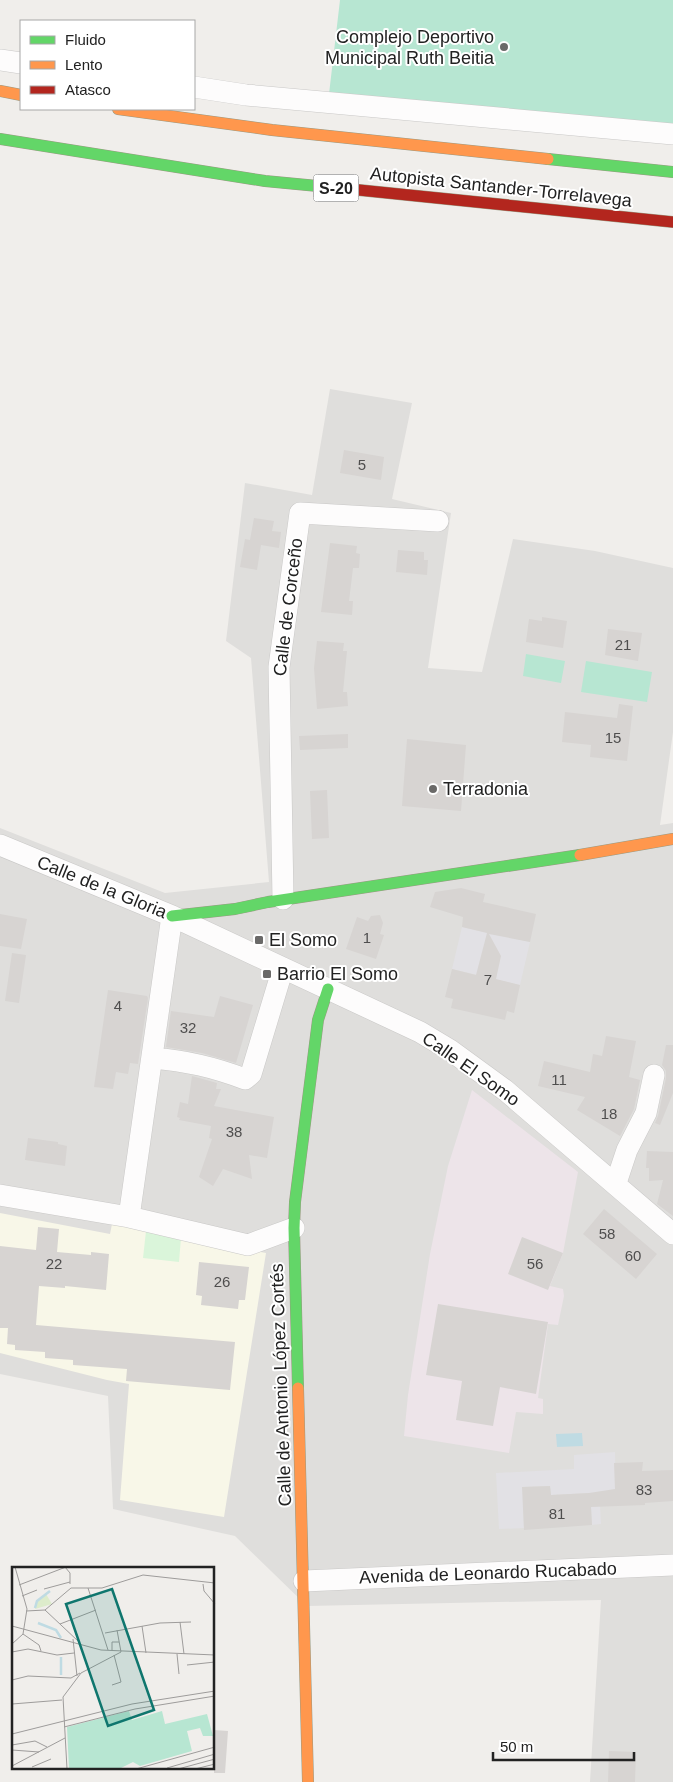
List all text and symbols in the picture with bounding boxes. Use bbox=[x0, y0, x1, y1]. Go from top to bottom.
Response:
legend bbox=[20, 20, 195, 110]
place label: Complejo Deportivo Municipal Ruth Beitia bbox=[325, 27, 495, 68]
text: Fluido bbox=[65, 31, 106, 48]
marker: Complejo Deportivo Municipal Ruth Beitia bbox=[498, 41, 510, 53]
text: Lento bbox=[65, 56, 103, 73]
text: Atasco bbox=[65, 81, 111, 98]
street label: Autopista Santander-Torrelavega bbox=[369, 163, 634, 211]
road number: S-20 bbox=[314, 174, 358, 202]
house number: 5 bbox=[358, 456, 366, 473]
street label: Calle de Corceño bbox=[270, 537, 306, 677]
house number: 21 bbox=[615, 636, 631, 653]
house number: 15 bbox=[605, 729, 621, 746]
place label: Terradonia bbox=[443, 779, 529, 799]
marker: Terradonia bbox=[427, 783, 439, 795]
street label: Calle de la Gloria bbox=[34, 852, 171, 923]
house number: 1 bbox=[363, 929, 371, 946]
place label: El Somo bbox=[269, 930, 337, 950]
marker: El Somo bbox=[253, 934, 265, 946]
place label: Barrio El Somo bbox=[277, 964, 398, 984]
marker: Barrio El Somo bbox=[261, 968, 273, 980]
house number: 7 bbox=[484, 971, 492, 988]
house number: 4 bbox=[114, 997, 122, 1014]
house number: 32 bbox=[180, 1019, 196, 1036]
street label: Calle El Somo bbox=[419, 1028, 523, 1110]
house number: 11 bbox=[551, 1071, 567, 1088]
house number: 18 bbox=[601, 1105, 617, 1122]
house number: 38 bbox=[226, 1123, 242, 1140]
house number: 58 bbox=[599, 1225, 615, 1242]
house number: 60 bbox=[625, 1247, 641, 1264]
house number: 22 bbox=[46, 1255, 62, 1272]
house number: 56 bbox=[527, 1255, 543, 1272]
street label: Calle de Antonio López Cortés bbox=[267, 1263, 295, 1507]
house number: 26 bbox=[214, 1273, 230, 1290]
house number: 83 bbox=[636, 1481, 652, 1498]
house number: 81 bbox=[549, 1505, 565, 1522]
street label: Avenida de Leonardo Rucabado bbox=[359, 1559, 617, 1587]
inset map bbox=[12, 1567, 215, 1770]
scale bar bbox=[493, 1730, 634, 1762]
text: 50 m bbox=[500, 1738, 533, 1755]

